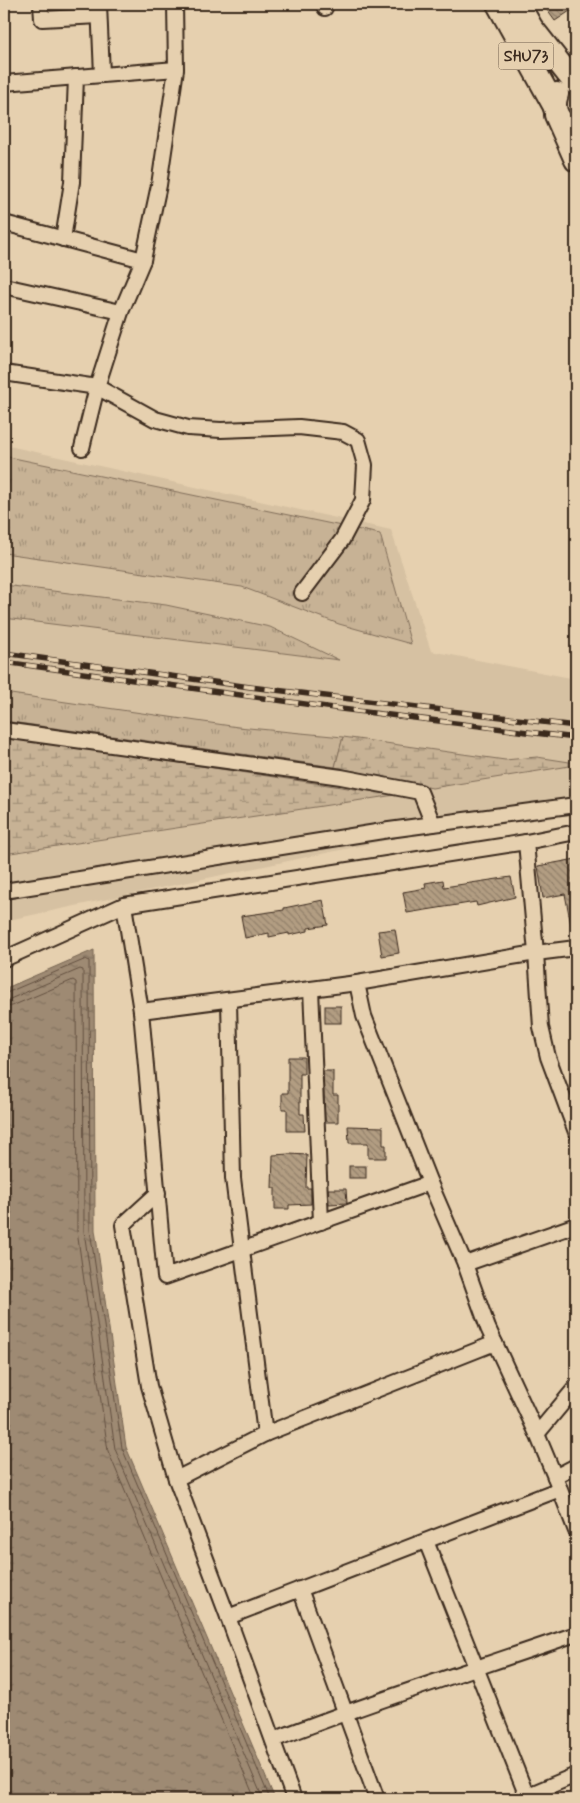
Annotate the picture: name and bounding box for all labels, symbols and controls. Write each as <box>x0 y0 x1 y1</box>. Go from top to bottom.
road number: SHU73 <box>498 42 554 70</box>

